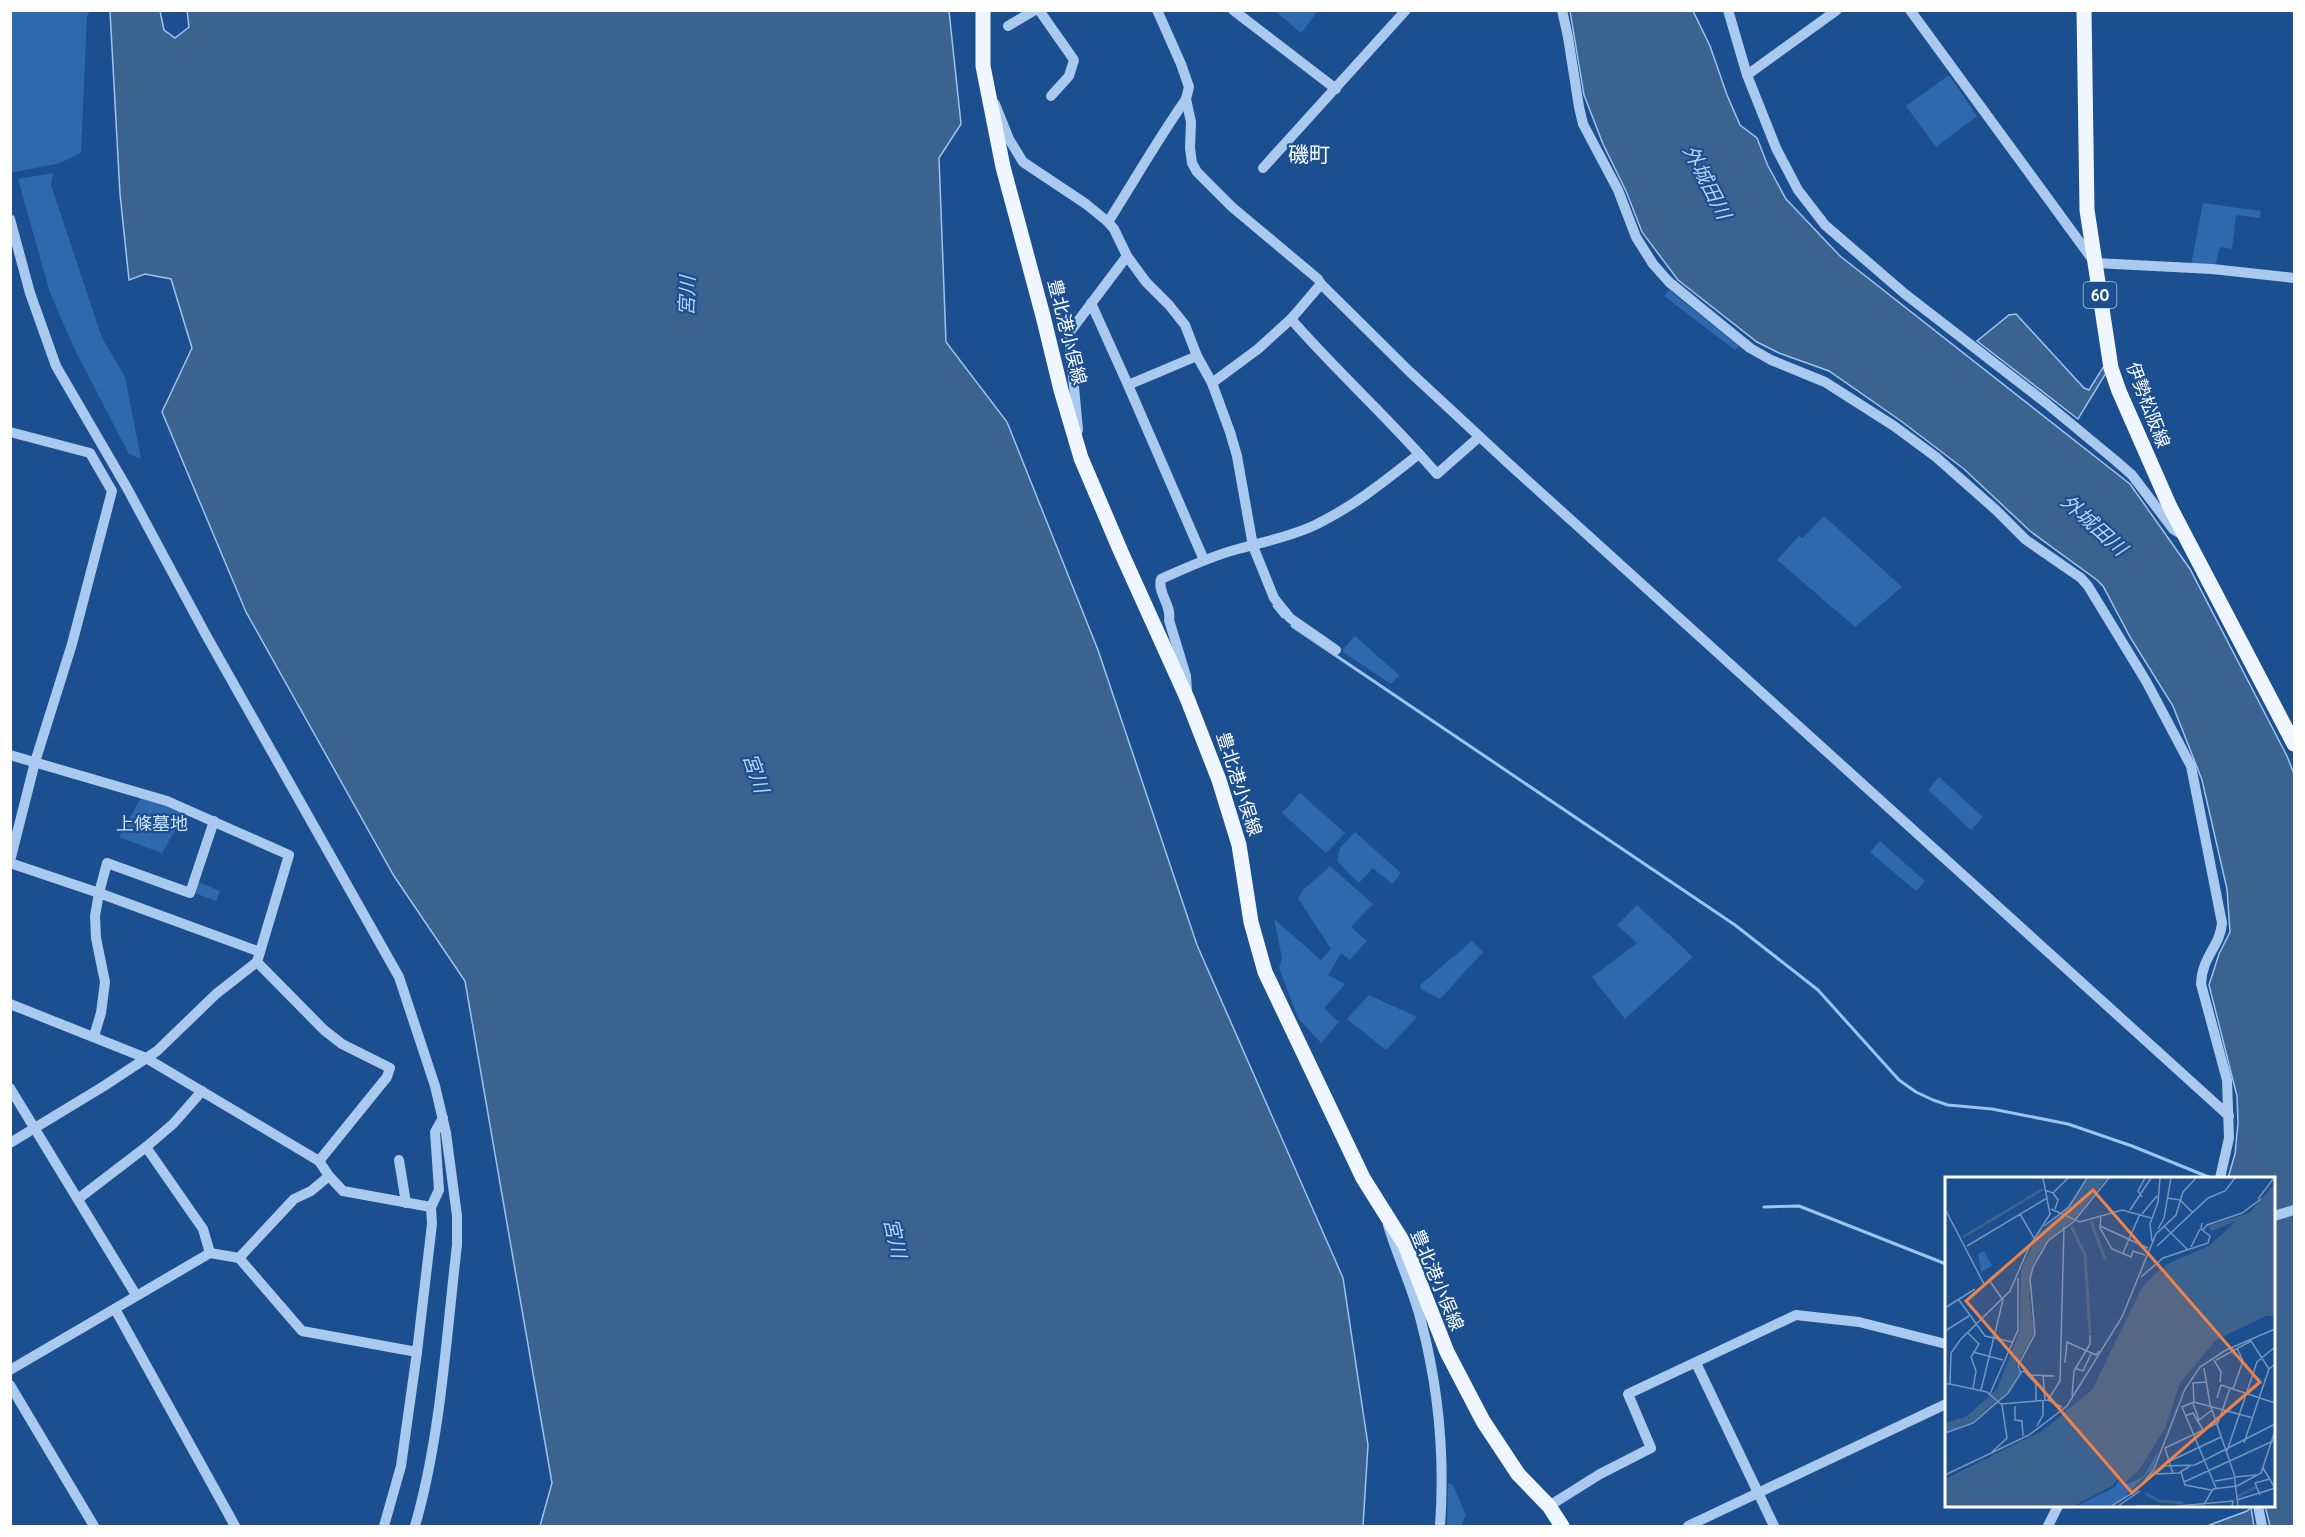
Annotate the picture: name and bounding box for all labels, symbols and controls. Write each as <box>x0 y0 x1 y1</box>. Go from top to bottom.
water label: 外城田川 <box>1678 140 1738 225</box>
district label: 磯町 <box>1288 141 1330 167</box>
water label: 宮川 <box>673 274 700 316</box>
street label: 豊北港小俣線 <box>1043 277 1092 387</box>
road number: 60 <box>2084 282 2116 308</box>
street label: 伊勢松阪線 <box>2122 359 2175 451</box>
water label: 外城田川 <box>2056 489 2134 562</box>
street label: 豊北港小俣線 <box>1212 729 1267 839</box>
water label: 宮川 <box>738 750 775 798</box>
park label: 上條墓地 <box>116 812 188 835</box>
inset map <box>1945 1177 2275 1507</box>
water label: 宮川 <box>879 1216 913 1262</box>
street label: 豊北港小俣線 <box>1406 1226 1469 1334</box>

